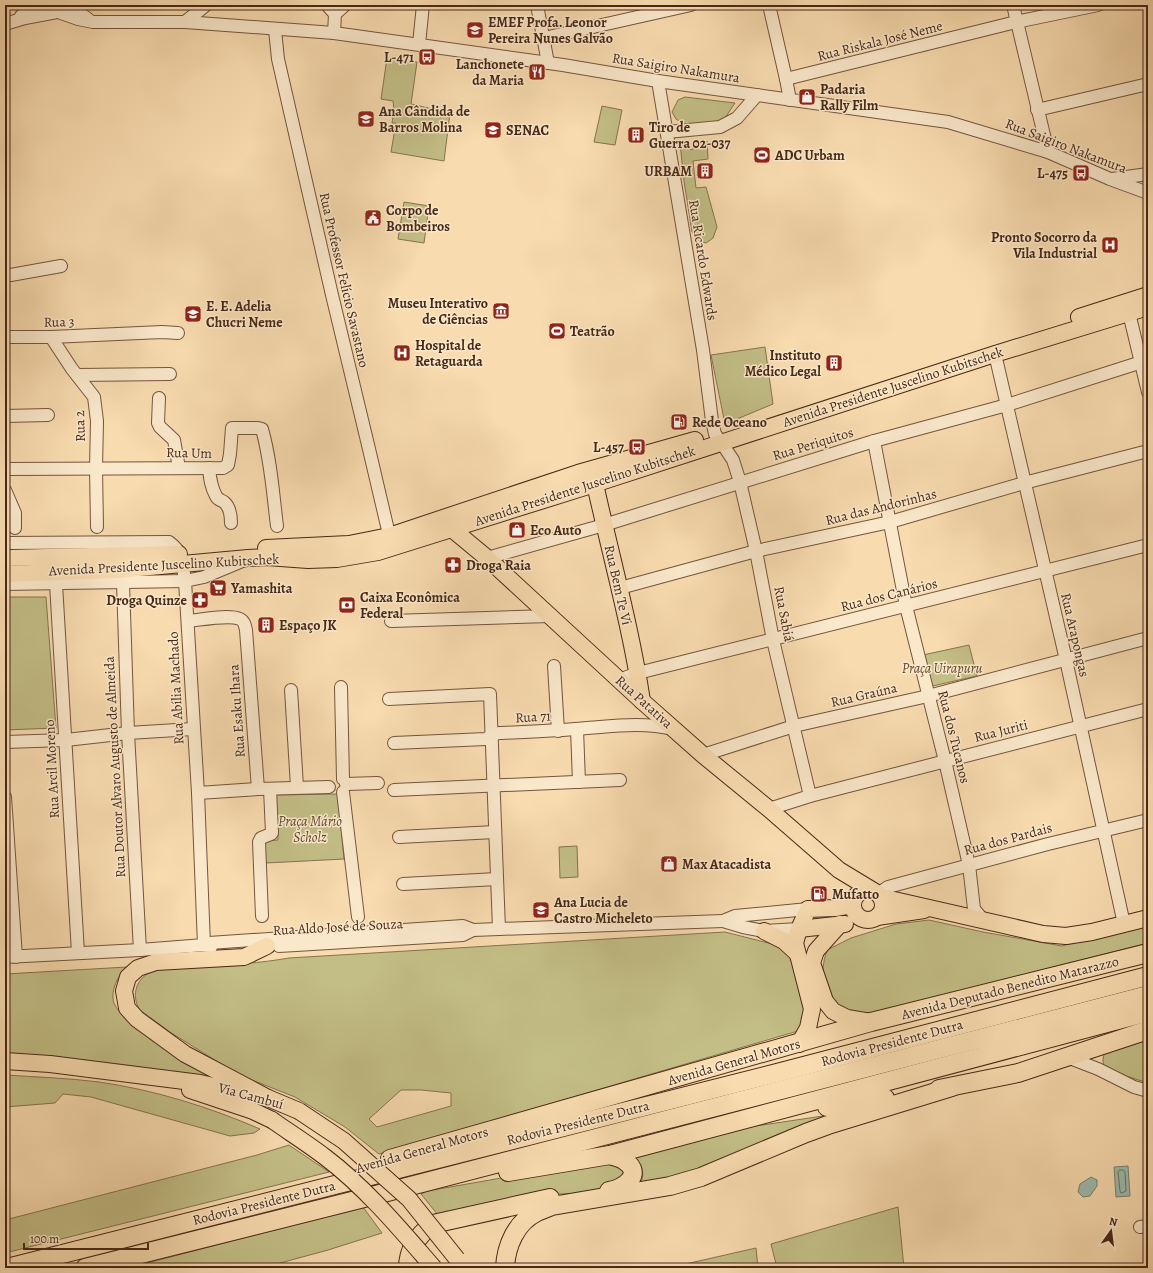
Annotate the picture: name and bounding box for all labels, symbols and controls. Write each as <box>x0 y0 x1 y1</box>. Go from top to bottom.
place label: EMEF Profa. Leonor Pereira Nunes Galvão <box>488 13 613 48</box>
street label: Rua Riskala José Neme <box>815 16 945 66</box>
school or university icon: EMEF Profa. Leonor Pereira Nunes Galvão <box>465 20 485 40</box>
bus stop icon: L-471 <box>417 47 437 67</box>
place label: L-471 <box>384 48 414 67</box>
street label: Rua Saigiro Nakamura <box>611 49 742 88</box>
place label: Lanchonete da Maria <box>456 55 525 90</box>
restaurant icon: Lanchonete da Maria <box>527 62 547 82</box>
place label: Padaria Rally Film <box>820 80 879 115</box>
shop icon: Padaria Rally Film <box>797 87 817 107</box>
place label: Ana Cândida de Barros Molina <box>378 102 471 137</box>
school or university icon: Ana Cândida de Barros Molina <box>356 109 376 129</box>
street label: Rua Saigiro Nakamura <box>1002 114 1130 178</box>
place label: Tiro de Guerra 02-037 <box>649 118 730 153</box>
school or university icon: SENAC <box>483 120 503 140</box>
place label: SENAC <box>506 121 549 140</box>
building icon: Tiro de Guerra 02-037 <box>626 125 646 145</box>
sports icon: ADC Urbam <box>752 145 772 165</box>
place label: ADC Urbam <box>774 146 845 165</box>
building icon: URBAM <box>695 161 715 181</box>
place label: URBAM <box>645 162 692 181</box>
bus stop icon: L-475 <box>1071 163 1091 183</box>
place label: L-475 <box>1037 164 1068 183</box>
street label: Rua Professor Felício Savastano <box>315 191 373 369</box>
street label: Rua Ricardo Edwards <box>684 198 722 322</box>
place label: Corpo de Bombeiros <box>386 201 450 236</box>
public building icon: Corpo de Bombeiros <box>363 208 383 228</box>
place label: Pronto Socorro da Vila Industrial <box>991 228 1097 263</box>
hospital icon: Pronto Socorro da Vila Industrial <box>1100 235 1120 255</box>
place label: Museu Interativo de Ciências <box>388 294 488 329</box>
place label: E. E. Adelia Chucri Neme <box>206 297 283 332</box>
museum icon: Museu Interativo de Ciências <box>491 301 511 321</box>
school or university icon: E. E. Adelia Chucri Neme <box>183 304 203 324</box>
street label: Rua 3 <box>43 312 75 332</box>
sports icon: Teatrão <box>547 321 567 341</box>
place label: Teatrão <box>570 322 615 341</box>
place label: Hospital de Retaguarda <box>415 336 483 371</box>
street label: Avenida Presidente Juscelino Kubitschek <box>779 342 1006 432</box>
hospital icon: Hospital de Retaguarda <box>392 343 412 363</box>
place label: Instituto Médico Legal <box>745 346 821 381</box>
building icon: Instituto Médico Legal <box>824 353 844 373</box>
street label: Rua 2 <box>70 410 90 442</box>
fuel station icon: Rede Oceano <box>669 412 689 432</box>
place label: Rede Oceano <box>692 413 767 432</box>
street label: Rua Periquitos <box>770 423 856 465</box>
bus stop icon: L-457 <box>627 437 647 457</box>
place label: L-457 <box>593 438 624 457</box>
street label: Avenida Presidente Juscelino Kubitschek <box>471 441 698 531</box>
street label: Rua Um <box>166 443 212 463</box>
street label: Rua das Andorinhas <box>823 484 939 530</box>
shop icon: Eco Auto <box>507 520 527 540</box>
place label: Eco Auto <box>530 521 582 540</box>
street label: Rua Bem Te Vi <box>600 543 636 627</box>
street label: Avenida Presidente Juscelino Kubitschek <box>47 549 280 581</box>
pharmacy icon: Droga Raia <box>443 555 463 575</box>
place label: Droga Raia <box>466 556 531 575</box>
street label: Rua dos Canários <box>839 574 939 616</box>
supermarket icon: Yamashita <box>208 578 228 598</box>
place label: Yamashita <box>230 579 293 598</box>
street label: Rua Sabiá <box>769 585 799 644</box>
place label: Caixa Econômica Federal <box>360 588 460 623</box>
pharmacy icon: Droga Quinze <box>190 590 210 610</box>
place label: Droga Quinze <box>106 591 188 610</box>
street label: Rua Arapongas <box>1056 591 1094 679</box>
bank icon: Caixa Econômica Federal <box>337 595 357 615</box>
building icon: Espaço JK <box>256 615 276 635</box>
place label: Espaço JK <box>279 616 337 635</box>
street label: Rua Abília Machado <box>164 631 188 745</box>
street label: Rua Doutor Alvaro Augusto de Almeida <box>100 655 130 878</box>
park label: Praça Uirapuru <box>902 659 982 678</box>
street label: Rua Esaku Ihara <box>224 663 250 758</box>
street label: Rua Patativa <box>611 671 677 733</box>
street label: Rua Graúna <box>829 678 900 712</box>
street label: Rua dos Tucanos <box>933 688 975 786</box>
street label: Rua 71 <box>515 707 552 727</box>
street label: Rua Juriti <box>972 715 1030 747</box>
street label: Rua Arcil Moreno <box>40 719 64 819</box>
park label: Praça Mário Scholz <box>278 812 342 847</box>
street label: Rua dos Pardais <box>962 818 1054 860</box>
shop icon: Max Atacadista <box>659 854 679 874</box>
place label: Max Atacadista <box>682 855 772 874</box>
fuel station icon: Mufatto <box>809 884 829 904</box>
place label: Mufatto <box>832 885 879 904</box>
place label: Ana Lucia de Castro Micheleto <box>553 893 653 928</box>
school or university icon: Ana Lucia de Castro Micheleto <box>531 900 551 920</box>
street label: Rua Aldo José de Souza <box>272 914 404 940</box>
street label: Avenida Deputado Benedito Matarazzo <box>898 952 1121 1024</box>
street label: Rodovia Presidente Dutra <box>819 1015 966 1071</box>
street label: Avenida General Motors <box>665 1034 802 1090</box>
street label: Via Cambuí <box>215 1078 286 1114</box>
street label: Rodovia Presidente Dutra <box>505 1096 652 1150</box>
street label: Avenida General Motors <box>353 1122 490 1178</box>
street label: Rodovia Presidente Dutra <box>191 1176 338 1230</box>
north arrow <box>1091 1211 1131 1251</box>
text: N <box>1108 1214 1119 1230</box>
scale bar <box>24 1225 148 1251</box>
text: 100 m <box>30 1231 59 1247</box>

